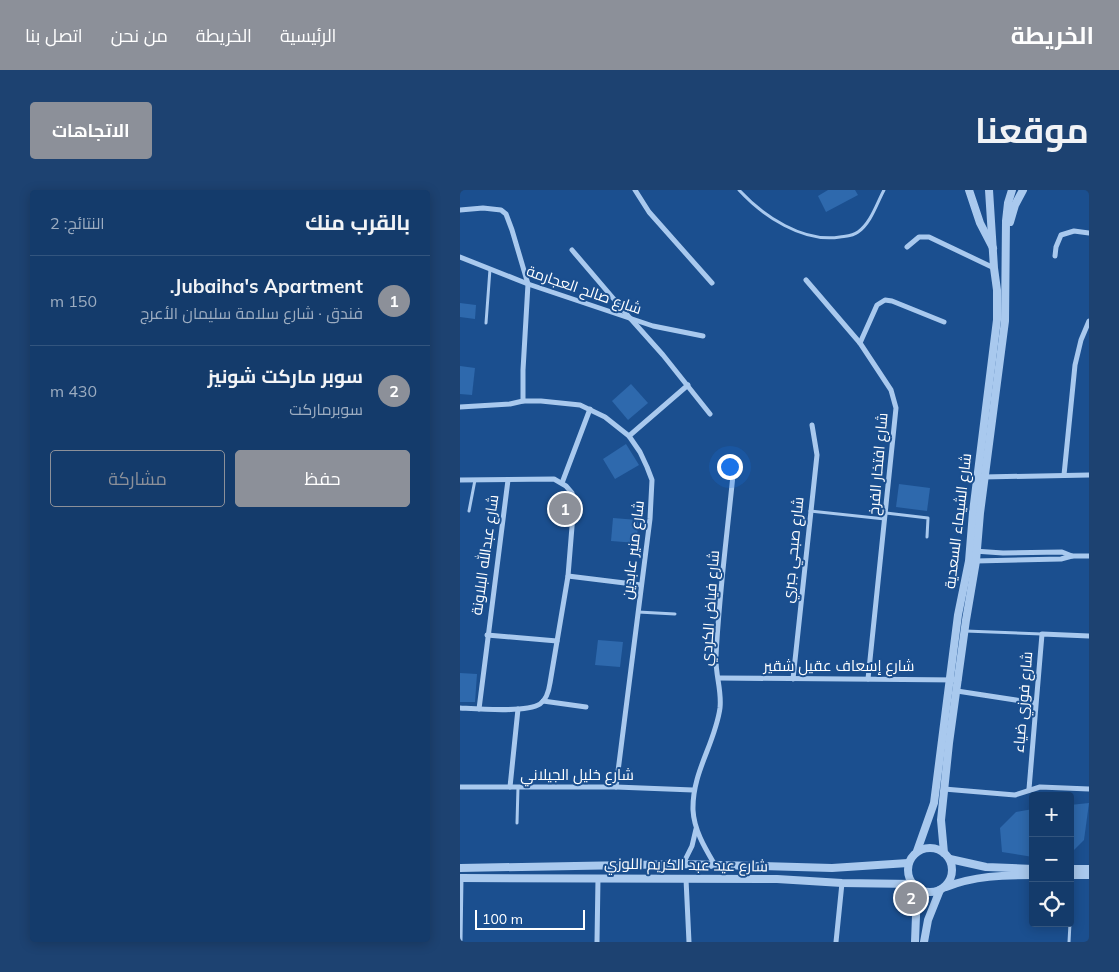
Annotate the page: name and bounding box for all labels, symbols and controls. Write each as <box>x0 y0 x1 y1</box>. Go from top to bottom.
text: الخريطة <box>1011 20 1094 50</box>
text: اتصل بنا <box>25 24 83 47</box>
text: من نحن <box>111 24 168 47</box>
text: الخريطة <box>196 24 252 47</box>
text: الرئيسية <box>280 24 336 47</box>
button: الاتجاهات <box>30 102 152 159</box>
text: موقعنا <box>975 108 1089 152</box>
text: بالقرب منك <box>305 209 410 235</box>
text: النتائج: 2 <box>50 213 105 233</box>
street label: شارع صالح العجارمة <box>523 261 644 320</box>
text: Jubaiha's Apartment. <box>170 274 363 298</box>
text: 150 m <box>50 291 97 311</box>
text: 1 <box>389 291 399 311</box>
text: فندق · شارع سلامة سليمان الأعرج <box>140 303 363 323</box>
text: سوبر ماركت شونيز <box>208 364 363 388</box>
text: 430 m <box>50 381 97 401</box>
text: 2 <box>389 381 399 401</box>
text: سوبرماركت <box>289 399 363 419</box>
street label: شارع افتخار الفرخ <box>864 412 893 516</box>
button: مشاركة <box>50 450 225 507</box>
button: حفظ <box>235 450 410 507</box>
street label: شارع الشيماء السعدية <box>940 452 977 590</box>
your location <box>717 454 743 480</box>
pin: 1 <box>549 490 581 528</box>
street label: شارع عبدالله البلاونة <box>467 493 504 617</box>
street label: شارع صبحي جبري <box>777 496 811 604</box>
street label: شارع منير عابدين <box>617 499 650 601</box>
street label: شارع فياض الكردي <box>696 549 726 667</box>
street label: شارع فوزي ضياء <box>1009 651 1039 754</box>
street label: شارع إسعاف عقيل شقير <box>763 656 914 677</box>
street label: شارع خليل الجيلاني <box>520 765 634 787</box>
map controls <box>1029 792 1074 927</box>
button: + <box>1029 792 1074 837</box>
button: − <box>1029 837 1074 882</box>
street label: شارع عيد عبد الكريم اللوزي <box>604 854 768 878</box>
pin: 2 <box>895 879 927 917</box>
button: locate <box>1029 882 1074 927</box>
scale bar <box>475 907 585 930</box>
text: 100 m <box>482 910 523 928</box>

